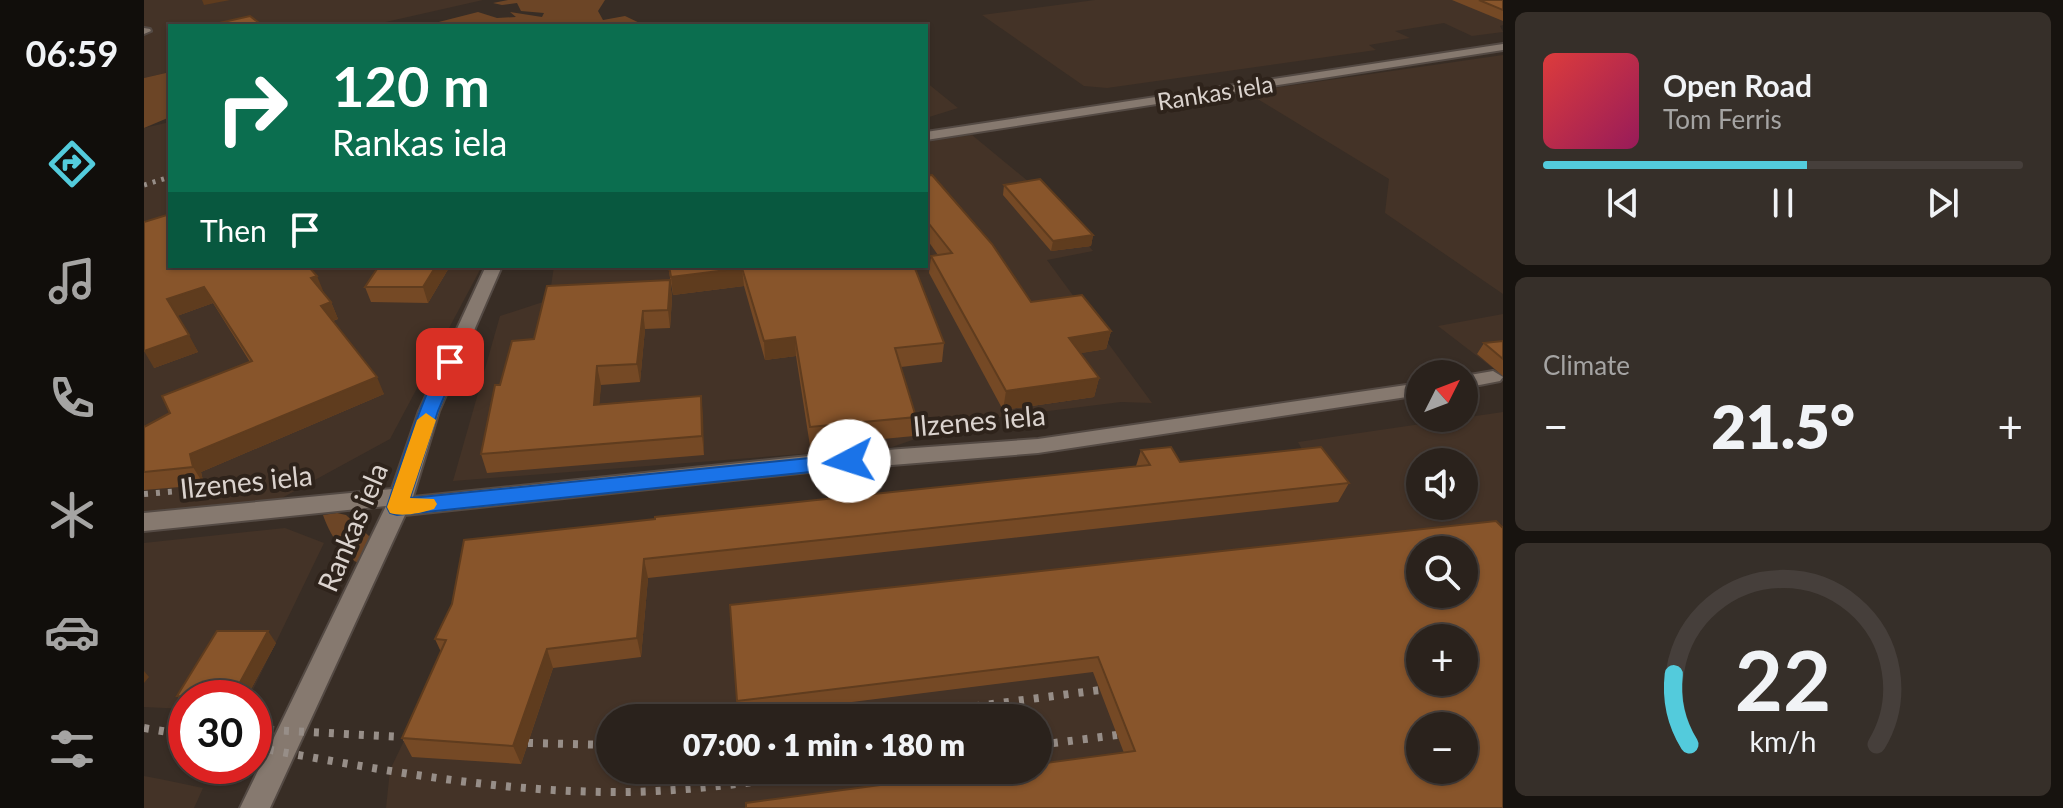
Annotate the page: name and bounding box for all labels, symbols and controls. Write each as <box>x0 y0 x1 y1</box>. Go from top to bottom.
text: 06:59 <box>26 31 118 75</box>
text: 120 m <box>332 52 490 119</box>
icon: right <box>200 56 304 160</box>
text: Open Road <box>1663 67 1812 103</box>
street label: Rankas iela <box>1155 69 1275 115</box>
text: Tom Ferris <box>1663 103 1782 135</box>
text: Rankas iela <box>332 120 507 164</box>
icon: directions <box>44 136 100 192</box>
icon: previous <box>1601 181 1645 225</box>
icon: pause <box>1761 181 1805 225</box>
icon: next <box>1921 181 1965 225</box>
icon: arrive <box>283 208 327 252</box>
text: Then <box>200 212 267 248</box>
icon: music <box>44 253 100 309</box>
pin <box>416 328 484 396</box>
icon: arrive <box>428 340 472 384</box>
text: Climate <box>1543 349 1630 381</box>
north arrow <box>1406 360 1478 432</box>
map controls <box>1406 360 1478 784</box>
icon: phone <box>44 370 100 426</box>
text: 21.5° <box>1711 390 1855 462</box>
street label: Ilzenes iela <box>911 397 1047 443</box>
text: − <box>1543 400 1569 452</box>
text: + <box>1997 400 2023 452</box>
position arrow <box>807 419 891 503</box>
button: sound <box>1406 448 1478 520</box>
street label: Ilzenes iela <box>178 457 314 505</box>
street label: Rankas iela <box>310 458 394 596</box>
icon: climate <box>44 487 100 543</box>
button: search <box>1406 536 1478 608</box>
icon: car <box>44 604 100 660</box>
button: + <box>1406 624 1478 696</box>
text: 22 <box>1735 629 1831 729</box>
speed limit sign: 30 <box>168 680 272 784</box>
button: − <box>1406 712 1478 784</box>
icon: filters <box>44 721 100 777</box>
text: km/h <box>1750 725 1816 759</box>
text: 07:00 · 1 min · 180 m <box>683 726 965 762</box>

